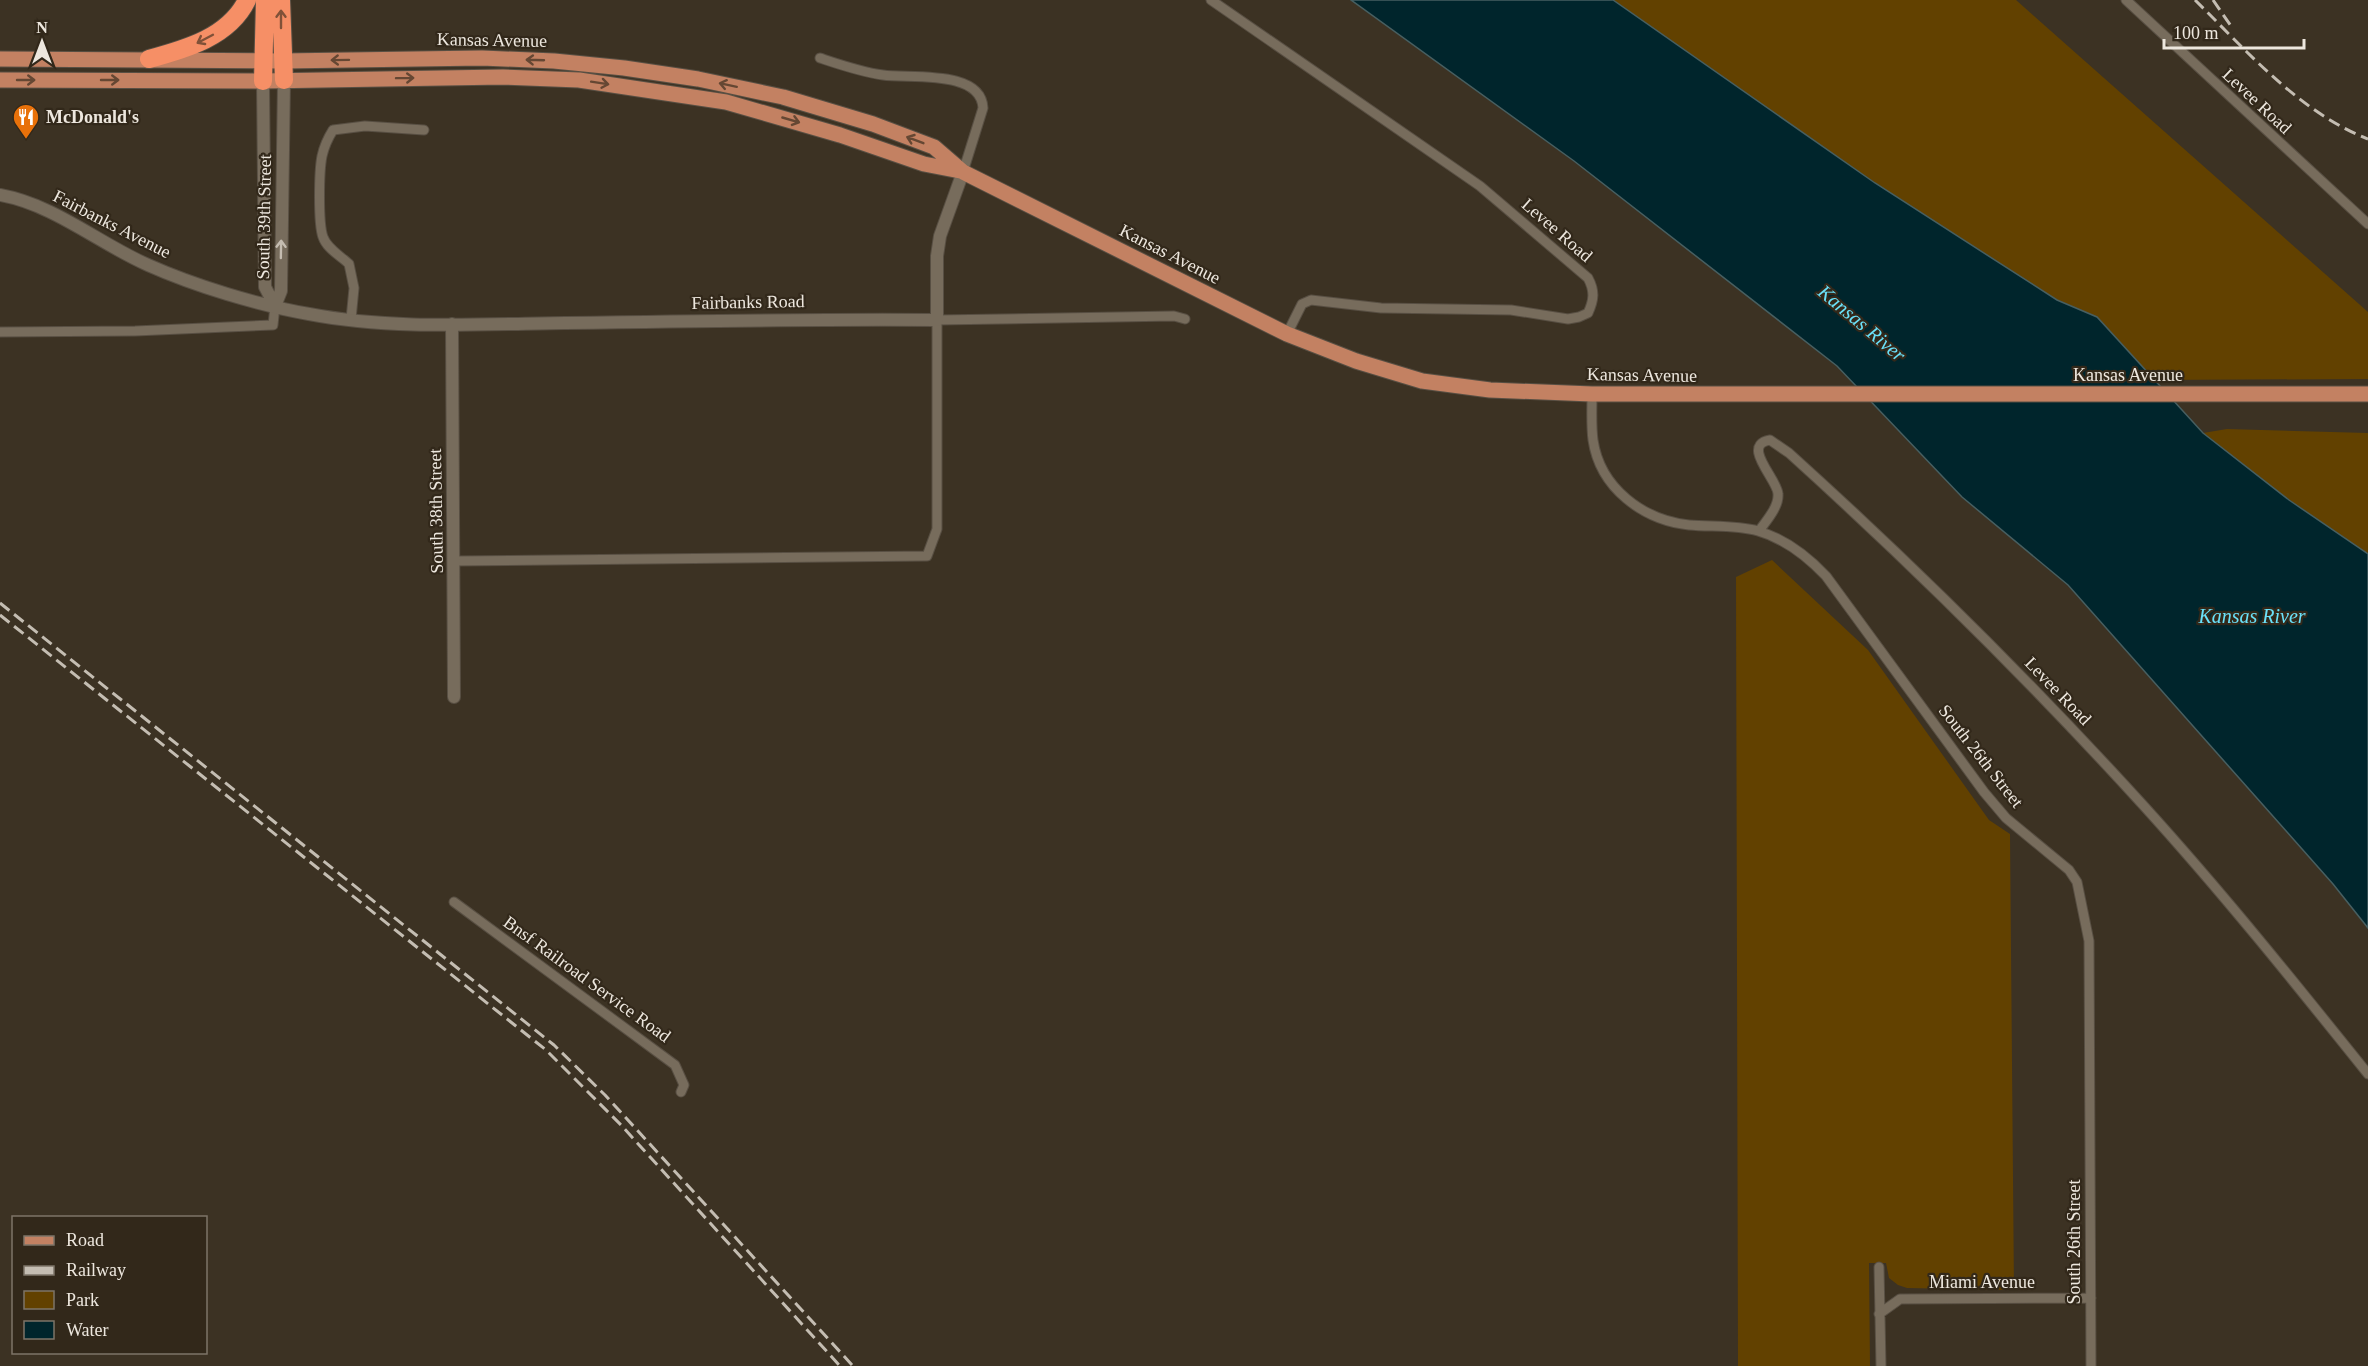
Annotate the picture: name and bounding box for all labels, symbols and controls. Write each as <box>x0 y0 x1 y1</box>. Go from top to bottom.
one-way arrow <box>275 9 287 29</box>
north arrow <box>12 12 72 72</box>
scale bar <box>2164 12 2304 50</box>
text: N <box>36 19 48 36</box>
text: 100 m <box>2173 23 2219 43</box>
street label: Kansas Avenue <box>437 29 547 51</box>
one-way arrow <box>197 33 214 45</box>
one-way arrow <box>331 54 351 66</box>
one-way arrow <box>526 54 546 66</box>
street label: Levee Road <box>2219 64 2295 138</box>
one-way arrow <box>395 72 415 84</box>
one-way arrow <box>15 74 35 86</box>
one-way arrow <box>100 74 120 86</box>
one-way arrow <box>589 78 609 89</box>
one-way arrow <box>719 79 738 91</box>
restaurant icon: McDonald's <box>11 102 41 140</box>
place label: McDonald's <box>46 107 139 127</box>
one-way arrow <box>781 115 800 127</box>
one-way arrow <box>906 133 925 144</box>
street label: South 39th Street <box>253 154 275 280</box>
street label: Fairbanks Avenue <box>50 186 174 262</box>
street label: Levee Road <box>1518 194 1596 266</box>
street label: Kansas Avenue <box>1116 220 1224 288</box>
one-way arrow <box>275 240 287 260</box>
water label: Kansas River <box>1813 279 1910 366</box>
street label: Fairbanks Road <box>691 291 805 313</box>
street label: Kansas Avenue <box>1587 364 1697 386</box>
street label: Kansas Avenue <box>2073 365 2183 385</box>
street label: South 38th Street <box>425 448 447 574</box>
water label: Kansas River <box>2197 605 2306 627</box>
street label: Levee Road <box>2021 653 2095 729</box>
street label: South 26th Street <box>1935 701 2027 811</box>
street label: Bnsf Railroad Service Road <box>500 912 674 1046</box>
street label: South 26th Street <box>2064 1180 2084 1305</box>
legend <box>12 1216 207 1354</box>
text: Road <box>66 1230 104 1250</box>
text: Railway <box>66 1260 126 1280</box>
street label: Miami Avenue <box>1929 1272 2035 1292</box>
text: Park <box>66 1290 99 1310</box>
text: Water <box>66 1320 109 1340</box>

